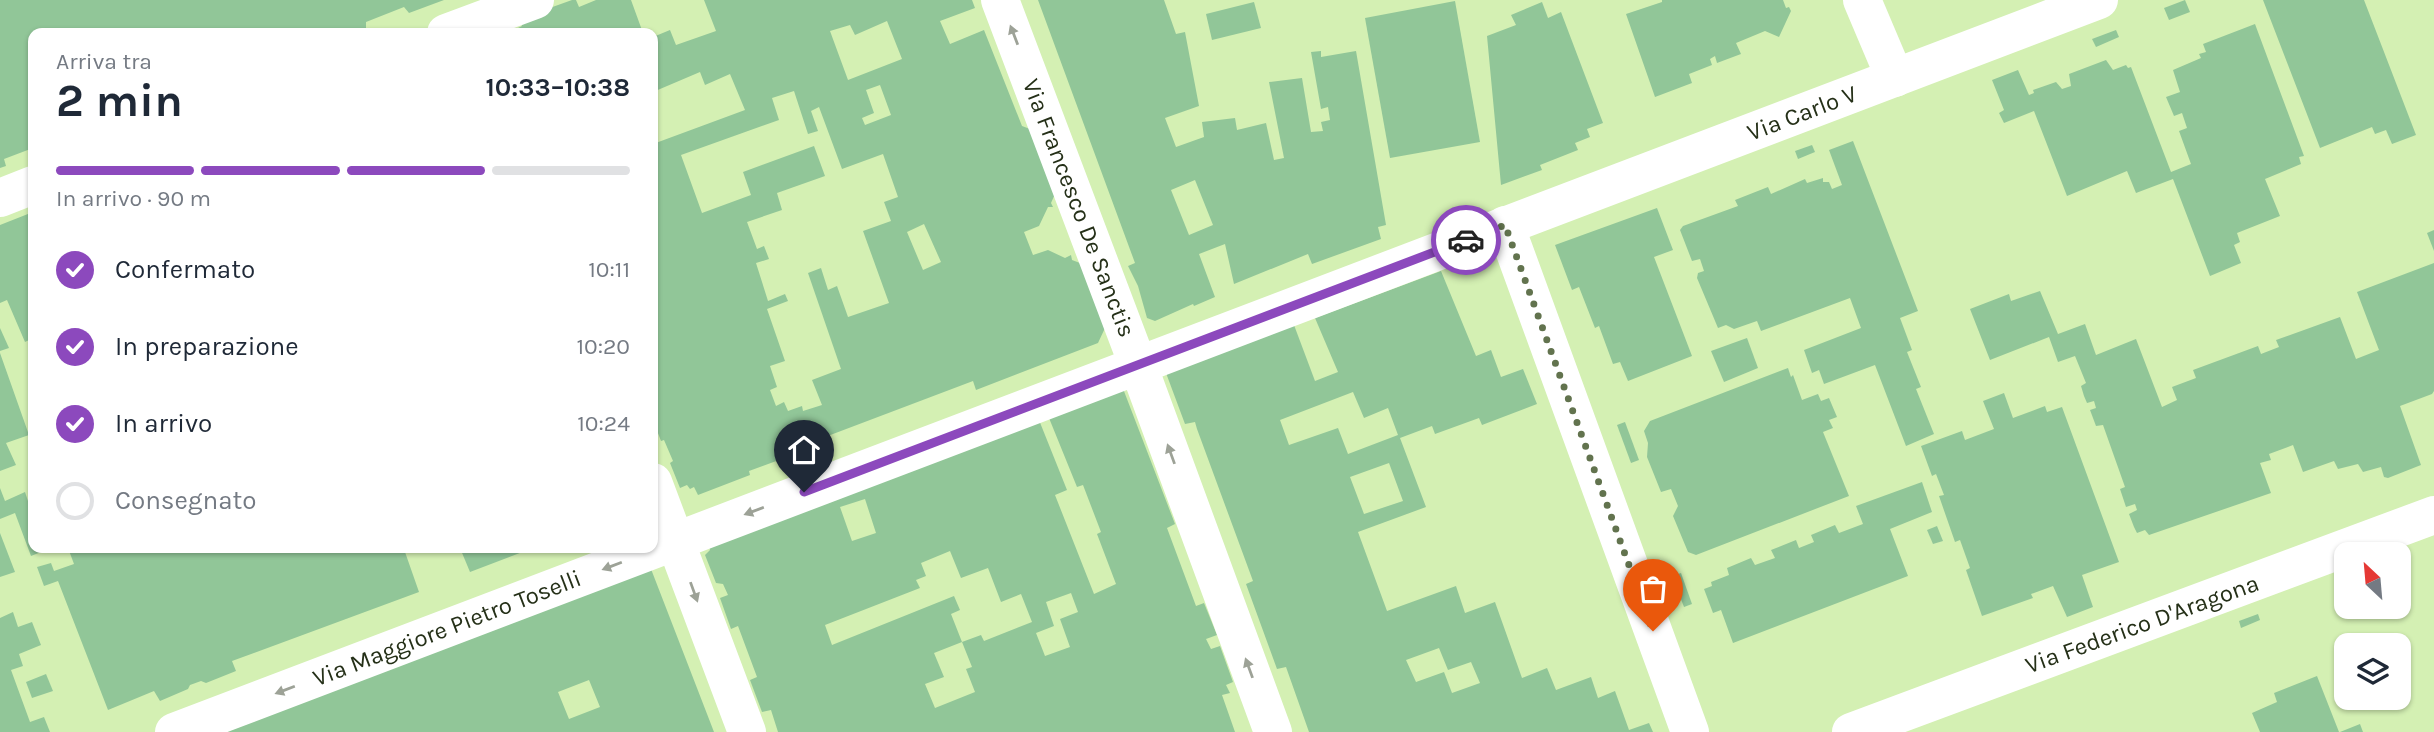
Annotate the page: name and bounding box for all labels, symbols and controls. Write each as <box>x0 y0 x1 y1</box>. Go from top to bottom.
one-way arrow <box>1008 24 1019 45</box>
text: Arriva tra <box>56 48 152 75</box>
text: 10:33–10:38 <box>486 72 630 103</box>
text: 2 min <box>56 74 183 128</box>
street label: Via Francesco De Sanctis <box>1017 75 1141 341</box>
street label: Via Carlo V <box>1743 79 1861 147</box>
text: In arrivo · 90 m <box>56 185 211 212</box>
courier <box>1431 205 1501 275</box>
icon: car <box>1447 221 1485 259</box>
icon: check <box>56 251 94 289</box>
text: Confermato <box>115 254 255 285</box>
text: 10:11 <box>588 256 630 283</box>
icon: check <box>56 328 94 366</box>
text: In preparazione <box>115 331 299 362</box>
text: 10:20 <box>576 333 630 360</box>
icon: check <box>56 405 94 443</box>
text: In arrivo <box>115 408 212 439</box>
text: 10:24 <box>577 410 630 437</box>
pin <box>774 420 834 492</box>
icon: home <box>785 431 823 469</box>
one-way arrow <box>1165 444 1176 465</box>
text: Consegnato <box>115 485 257 516</box>
one-way arrow <box>744 506 765 517</box>
north arrow <box>2334 542 2412 620</box>
map controls <box>2334 542 2411 710</box>
pin <box>1623 559 1683 631</box>
one-way arrow <box>601 560 622 571</box>
street label: Via Maggiore Pietro Toselli <box>309 564 585 692</box>
street label: Via Federico D'Aragona <box>2021 569 2263 679</box>
icon: bag <box>1634 570 1672 608</box>
one-way arrow <box>689 581 700 602</box>
button: layers <box>2334 633 2411 710</box>
one-way arrow <box>1243 657 1254 678</box>
one-way arrow <box>274 685 295 696</box>

